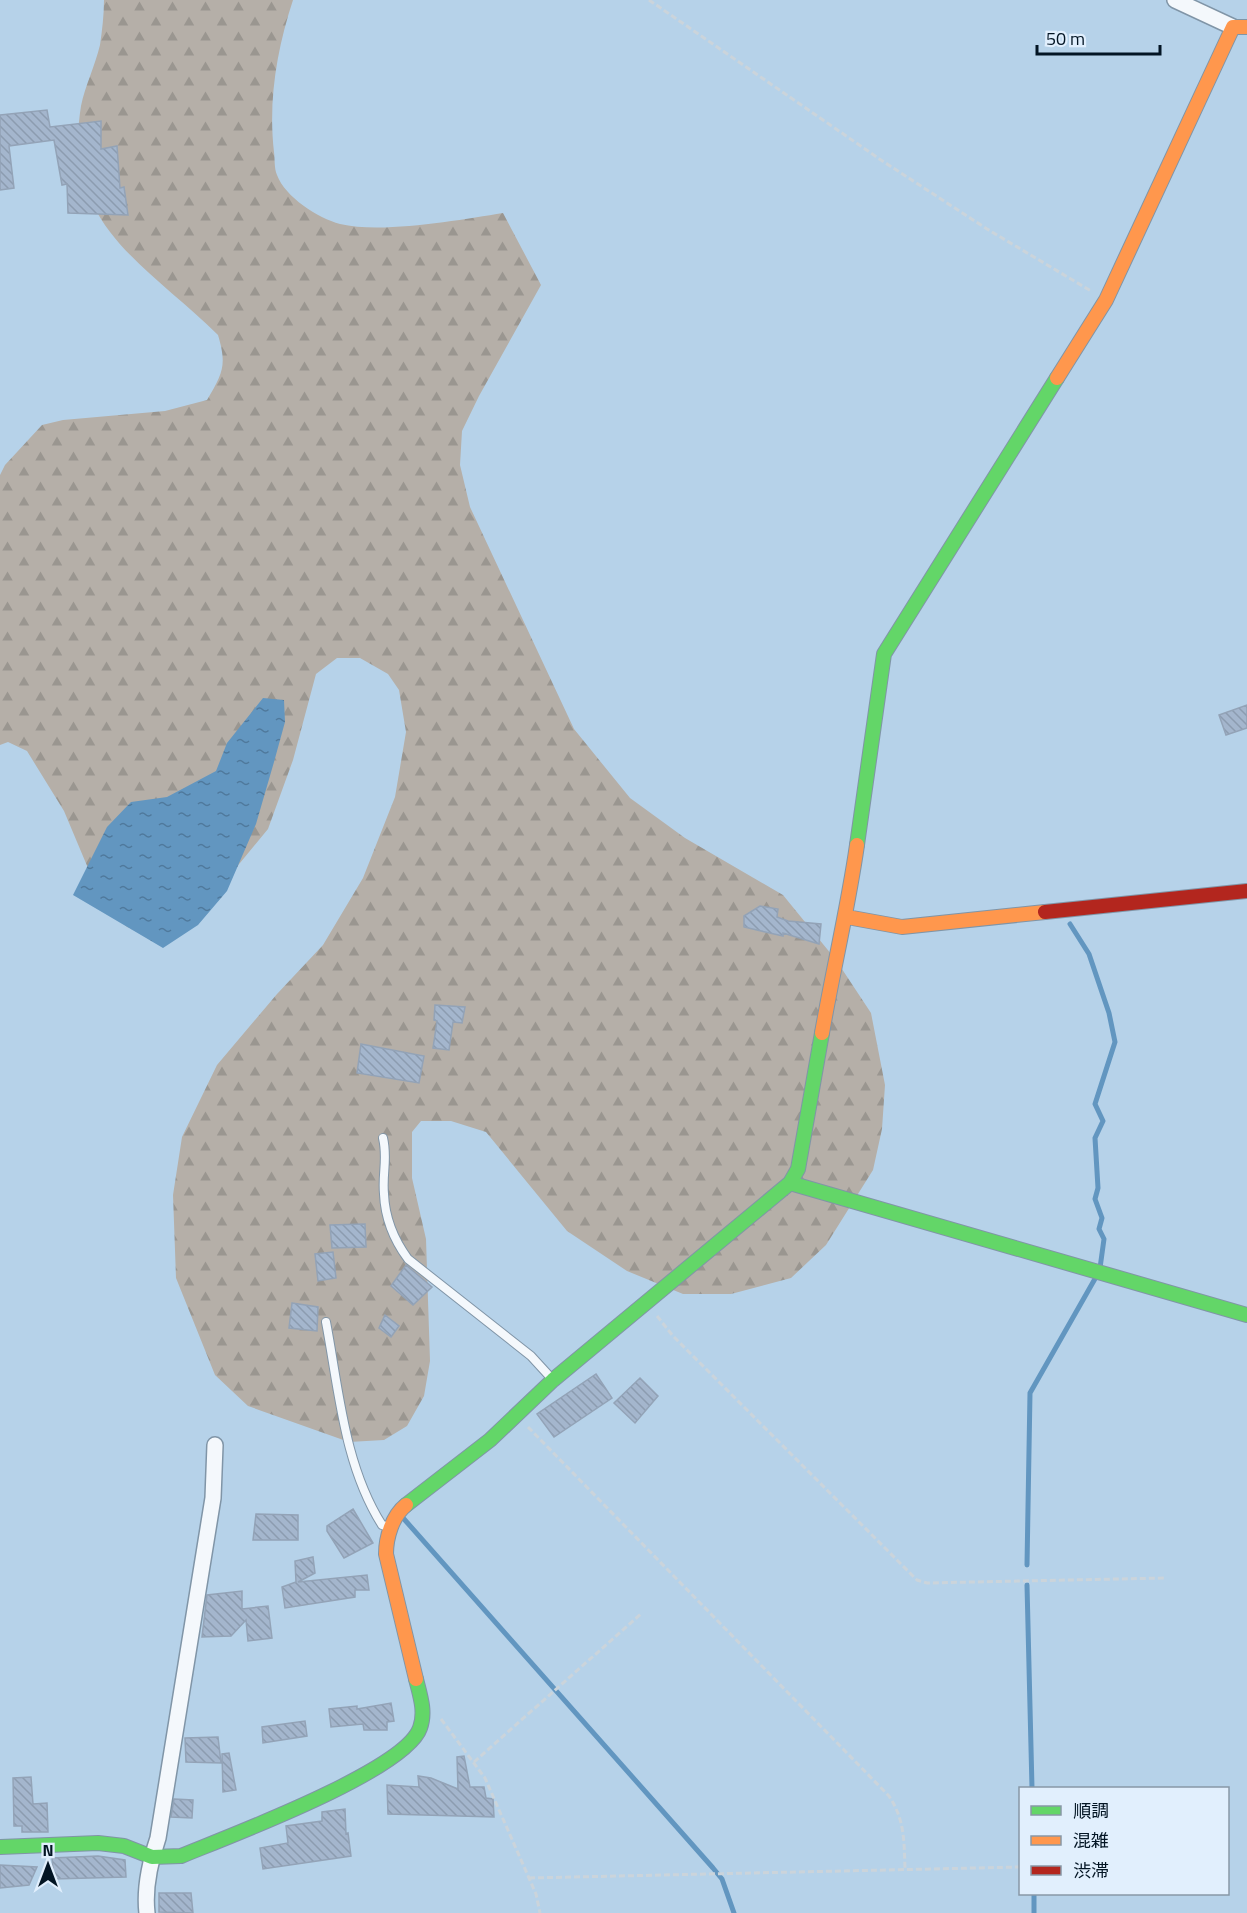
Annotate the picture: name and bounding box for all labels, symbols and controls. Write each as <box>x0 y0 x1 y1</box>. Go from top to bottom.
scale bar <box>1037 18 1160 56</box>
text: 50 m <box>1046 25 1085 52</box>
legend <box>1019 1787 1229 1895</box>
text: 順調 <box>1073 1797 1109 1824</box>
text: 混雑 <box>1073 1827 1109 1854</box>
north arrow <box>18 1835 78 1895</box>
text: N <box>42 1838 54 1862</box>
text: 渋滞 <box>1073 1857 1109 1884</box>

